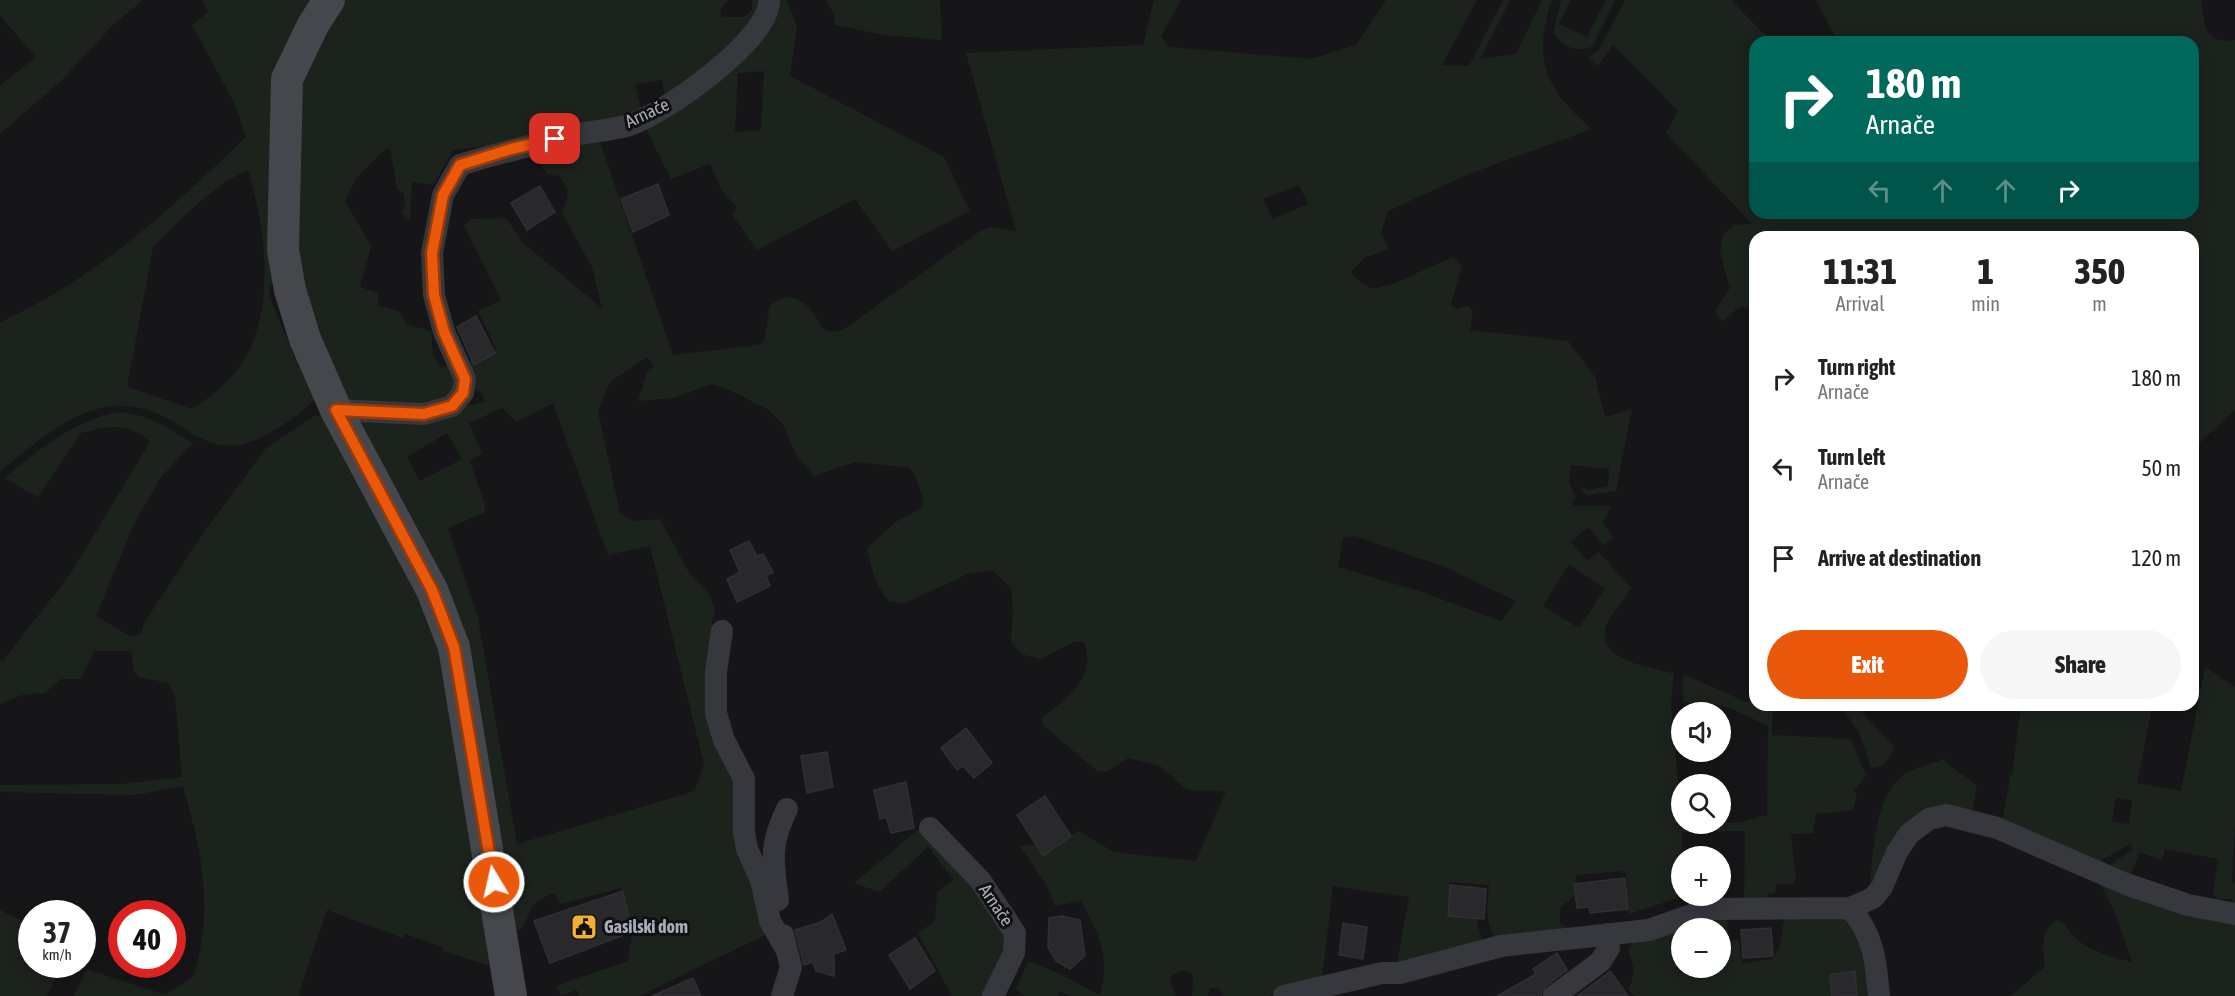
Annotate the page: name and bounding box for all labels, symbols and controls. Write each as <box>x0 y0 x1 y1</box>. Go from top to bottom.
text: 180 m <box>1866 59 1961 107</box>
icon: right <box>1767 60 1845 138</box>
street label: Arnače <box>621 93 672 132</box>
text: Arnače <box>1866 109 1935 140</box>
pin <box>529 113 580 164</box>
icon: arrive <box>538 122 571 155</box>
icon: left <box>1863 174 1896 207</box>
icon: ahead <box>1926 174 1959 207</box>
icon: ahead <box>1989 174 2022 207</box>
icon: right <box>2052 174 2085 207</box>
text: 11:31 <box>1823 250 1897 292</box>
text: 1 <box>1977 250 1994 292</box>
text: 350 <box>2074 250 2125 292</box>
text: Arrival <box>1836 292 1885 315</box>
text: min <box>1971 292 2000 315</box>
text: m <box>2092 292 2107 315</box>
text: Turn right <box>1818 354 1895 380</box>
icon: right <box>1767 362 1800 395</box>
text: 180 m <box>2131 365 2181 391</box>
text: Arnače <box>1818 380 1869 403</box>
text: Turn left <box>1818 444 1885 470</box>
icon: left <box>1767 452 1800 485</box>
text: 50 m <box>2141 455 2181 481</box>
text: Arnače <box>1818 470 1869 493</box>
icon: arrive <box>1767 542 1800 575</box>
text: Arrive at destination <box>1818 545 1981 571</box>
text: 120 m <box>2131 545 2181 571</box>
button: Exit <box>1767 630 1968 699</box>
button: Share <box>1980 630 2181 699</box>
map controls <box>1671 702 1731 978</box>
button: sound <box>1671 702 1731 762</box>
button: search <box>1671 774 1731 834</box>
button: + <box>1671 846 1731 906</box>
position arrow <box>462 850 526 914</box>
street label: Arnače <box>975 880 1018 930</box>
speed limit sign: 40 <box>108 900 186 978</box>
public building icon: Gasilski dom <box>569 912 599 942</box>
text: 37 <box>43 915 71 949</box>
place label: Gasilski dom <box>604 916 688 937</box>
button: − <box>1671 918 1731 978</box>
text: km/h <box>42 946 72 963</box>

